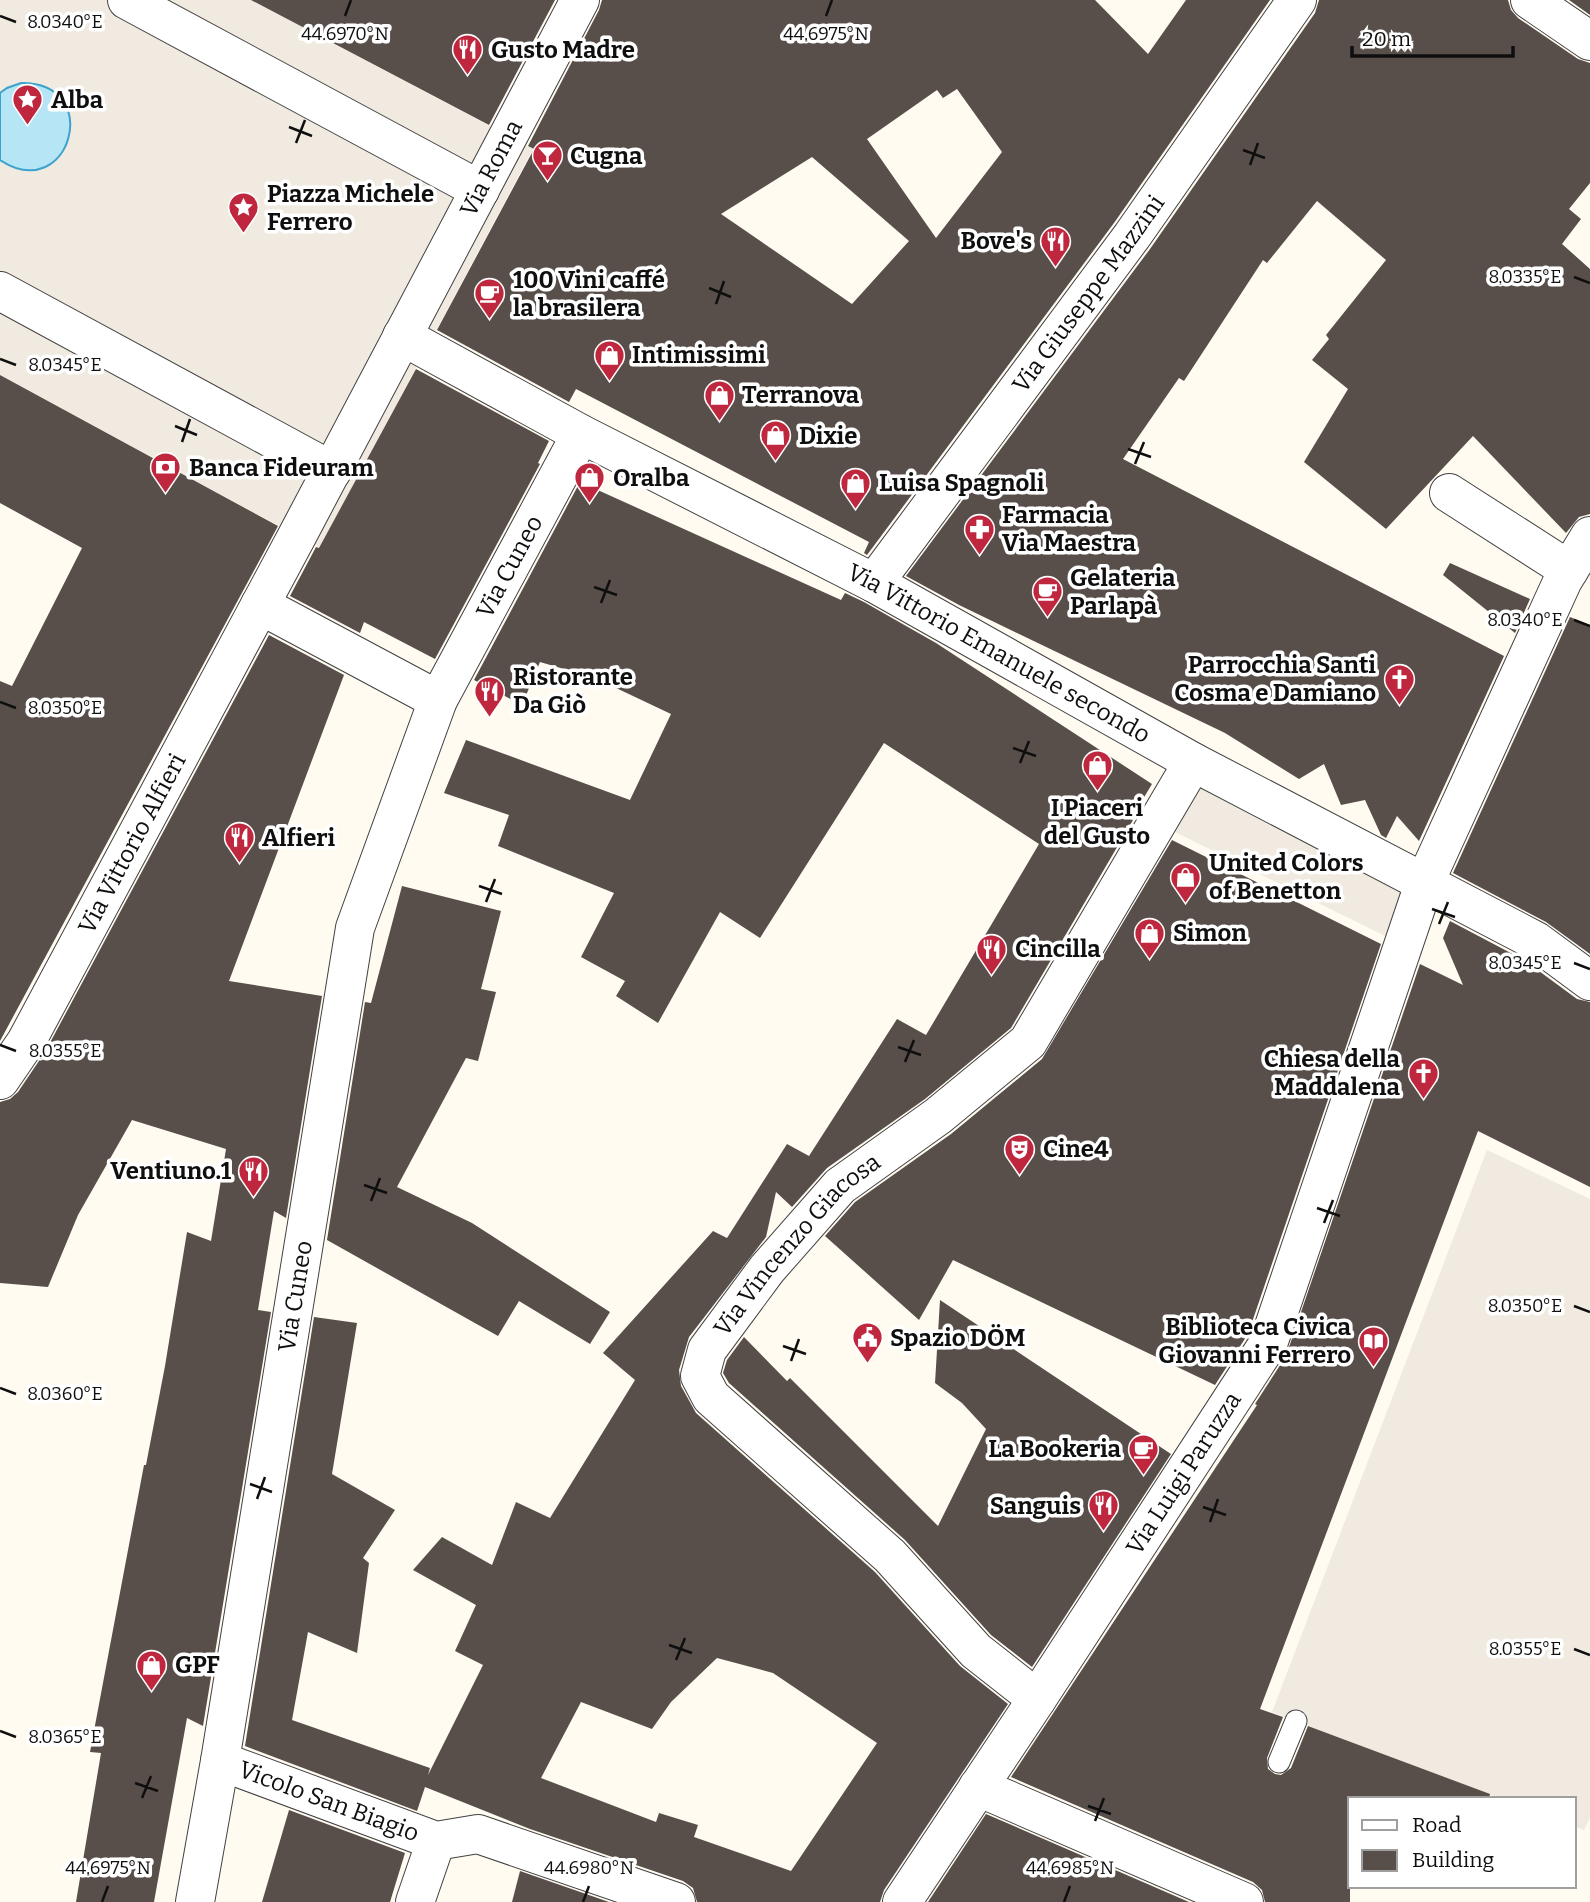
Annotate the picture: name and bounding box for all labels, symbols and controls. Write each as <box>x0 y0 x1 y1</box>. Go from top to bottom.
text: 8.0340°E <box>27 11 103 33</box>
scale bar <box>1352 14 1513 58</box>
text: 44.6970°N <box>301 23 389 45</box>
text: 44.6975°N <box>783 23 869 45</box>
text: 20 m <box>1362 26 1411 52</box>
restaurant icon: Gusto Madre <box>451 33 485 77</box>
place label: Gusto Madre <box>491 36 635 64</box>
place icon: Alba <box>11 83 45 127</box>
place label: Alba <box>51 86 104 114</box>
street label: Via Roma <box>454 115 528 221</box>
bar icon: Cugna <box>530 139 564 183</box>
place label: Cugna <box>570 142 643 170</box>
place label: Piazza Michele Ferrero <box>267 180 434 236</box>
street label: Via Giuseppe Mazzini <box>1007 190 1170 398</box>
place icon: Piazza Michele Ferrero <box>227 191 261 235</box>
restaurant icon: Bove's <box>1038 224 1072 268</box>
place label: Bove's <box>961 227 1032 255</box>
place label: 100 Vini caffé la brasilera <box>513 266 665 322</box>
text: 8.0335°E <box>1489 266 1561 288</box>
cafe icon: 100 Vini caffé la brasilera <box>473 277 507 321</box>
shop icon: Intimissimi <box>592 338 626 382</box>
place label: Intimissimi <box>632 341 766 369</box>
text: 8.0345°E <box>28 354 102 376</box>
shop icon: Terranova <box>702 378 736 422</box>
place label: Terranova <box>742 381 860 409</box>
shop icon: Dixie <box>759 419 793 463</box>
place label: Dixie <box>799 422 857 450</box>
bank icon: Banca Fideuram <box>149 451 183 495</box>
place label: Banca Fideuram <box>189 454 374 482</box>
shop icon: Oralba <box>573 461 607 505</box>
place label: Oralba <box>613 464 690 492</box>
shop icon: Luisa Spagnoli <box>839 466 873 510</box>
place label: Luisa Spagnoli <box>879 469 1045 497</box>
place label: Farmacia Via Maestra <box>1002 501 1137 557</box>
street label: Via Cuneo <box>471 511 549 623</box>
pharmacy icon: Farmacia Via Maestra <box>962 512 996 556</box>
street label: Via Vittorio Emanuele secondo <box>843 558 1155 749</box>
place label: Gelateria Parlapà <box>1070 564 1176 620</box>
cafe icon: Gelateria Parlapà <box>1030 575 1064 619</box>
text: 8.0340°E <box>1487 609 1563 631</box>
place label: Parrocchia Santi Cosma e Damiano <box>1174 651 1376 707</box>
church icon: Parrocchia Santi Cosma e Damiano <box>1382 662 1416 706</box>
place label: Ristorante Da Giò <box>513 663 633 719</box>
restaurant icon: Ristorante Da Giò <box>473 674 507 718</box>
text: 8.0350°E <box>28 697 102 719</box>
street label: Via Vittorio Alfieri <box>73 749 192 938</box>
shop icon: I Piaceri del Gusto <box>1080 749 1114 793</box>
place label: I Piaceri del Gusto <box>1044 794 1150 850</box>
restaurant icon: Alfieri <box>222 821 256 865</box>
place label: Alfieri <box>262 824 335 852</box>
place label: United Colors of Benetton <box>1209 849 1364 905</box>
shop icon: United Colors of Benetton <box>1169 860 1203 904</box>
shop icon: Simon <box>1133 916 1167 960</box>
place label: Simon <box>1173 919 1247 947</box>
restaurant icon: Cincilla <box>975 932 1009 976</box>
place label: Cincilla <box>1015 935 1101 963</box>
text: 8.0345°E <box>1488 952 1562 974</box>
text: 8.0355°E <box>29 1040 101 1062</box>
place label: Chiesa della Maddalena <box>1264 1045 1401 1101</box>
church icon: Chiesa della Maddalena <box>1406 1056 1440 1100</box>
theatre icon: Cine4 <box>1003 1132 1037 1176</box>
place label: Cine4 <box>1043 1135 1109 1163</box>
street label: Via Vincenzo Giacosa <box>708 1148 886 1342</box>
restaurant icon: Ventiuno.1 <box>237 1154 271 1198</box>
place label: Ventiuno.1 <box>110 1157 232 1185</box>
street label: Via Cuneo <box>273 1239 318 1354</box>
text: 8.0350°E <box>1488 1295 1562 1317</box>
place label: Biblioteca Civica Giovanni Ferrero <box>1158 1313 1352 1369</box>
public building icon: Spazio DÖM <box>850 1321 884 1365</box>
place label: Spazio DÖM <box>890 1324 1025 1352</box>
library icon: Biblioteca Civica Giovanni Ferrero <box>1357 1324 1391 1368</box>
text: 8.0360°E <box>27 1383 103 1405</box>
street label: Via Luigi Paruzza <box>1121 1387 1247 1560</box>
cafe icon: La Bookeria <box>1127 1432 1161 1476</box>
place label: La Bookeria <box>988 1435 1122 1463</box>
restaurant icon: Sanguis <box>1087 1489 1121 1533</box>
place label: Sanguis <box>990 1492 1081 1520</box>
text: 8.0355°E <box>1489 1638 1561 1660</box>
shop icon: GPF <box>135 1648 169 1692</box>
place label: GPF <box>175 1651 220 1679</box>
text: 8.0365°E <box>28 1726 102 1748</box>
street label: Vicolo San Biagio <box>235 1755 423 1847</box>
legend <box>1348 1797 1576 1888</box>
text: Road <box>1412 1812 1461 1838</box>
text: Building <box>1412 1847 1495 1873</box>
text: 44.6975°N <box>65 1857 151 1879</box>
text: 44.6980°N <box>544 1857 634 1879</box>
text: 44.6985°N <box>1026 1857 1114 1879</box>

